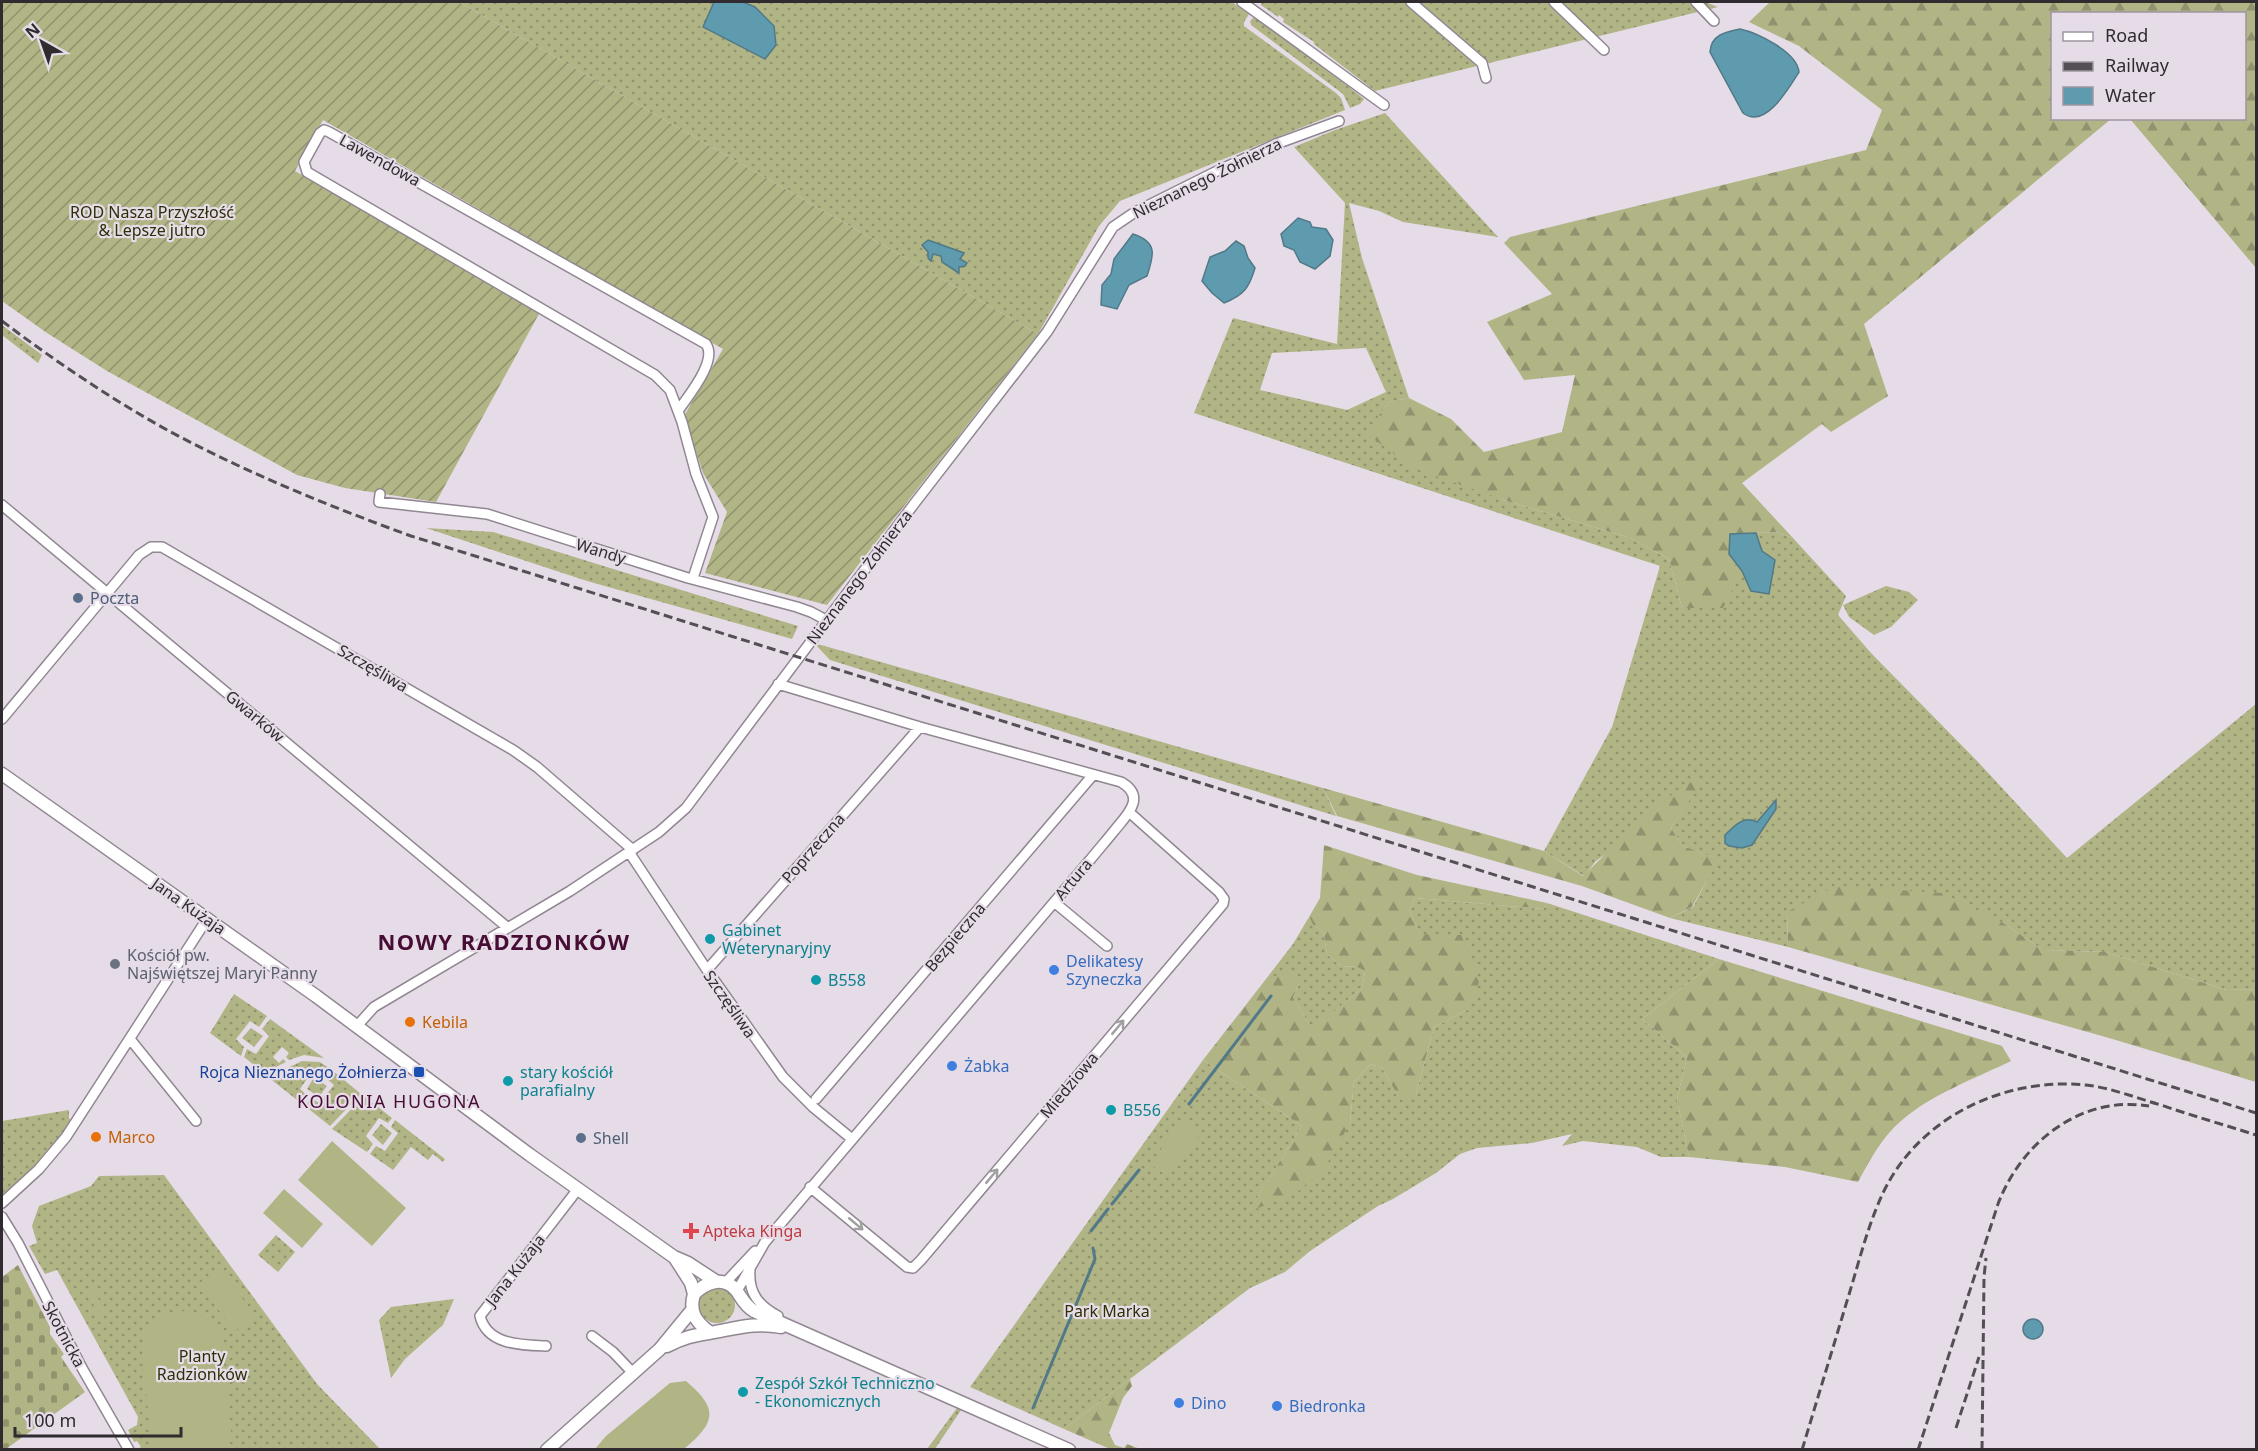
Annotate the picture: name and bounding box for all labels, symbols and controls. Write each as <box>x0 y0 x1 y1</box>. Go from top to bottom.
north arrow <box>12 12 72 72</box>
legend <box>2051 12 2246 120</box>
text: N <box>20 18 44 43</box>
text: Road <box>2105 23 2148 47</box>
text: Railway <box>2105 53 2170 77</box>
text: Water <box>2105 83 2156 107</box>
street label: Lawendowa <box>335 129 425 191</box>
street label: Nieznanego Żołnierza <box>1129 132 1285 224</box>
park label: ROD Nasza Przyszłość & Lepsze jutro <box>70 201 234 241</box>
street label: Nieznanego Żołnierza <box>801 505 917 649</box>
street label: Wandy <box>573 533 630 569</box>
place label: Poczta <box>90 587 139 609</box>
marker: Poczta <box>71 591 85 605</box>
street label: Szczęśliwa <box>334 639 412 697</box>
street label: Gwarków <box>221 685 289 747</box>
street label: Poprzeczna <box>776 808 850 888</box>
street label: Artura <box>1049 854 1097 904</box>
street label: Jana Kużaja <box>146 871 230 940</box>
street label: Bezpieczna <box>920 898 990 976</box>
place label: Gabinet Weterynaryjny <box>722 919 832 959</box>
district label: NOWY RADZIONKÓW <box>377 926 631 956</box>
marker: Gabinet Weterynaryjny <box>703 932 717 946</box>
place label: Kościół pw. Najświętszej Maryi Panny <box>127 944 318 984</box>
place label: Delikatesy Szyneczka <box>1066 950 1144 990</box>
marker: Kościół pw. Najświętszej Maryi Panny <box>108 957 122 971</box>
marker: Delikatesy Szyneczka <box>1047 963 1061 977</box>
street label: Szczęśliwa <box>699 966 761 1042</box>
place label: B558 <box>828 969 866 991</box>
marker: B558 <box>809 973 823 987</box>
place label: Kebila <box>422 1011 468 1033</box>
marker: Kebila <box>403 1015 417 1029</box>
one-way arrow <box>1112 1019 1125 1035</box>
street label: Miedziowa <box>1035 1047 1103 1123</box>
place label: Żabka <box>964 1055 1010 1077</box>
marker: Żabka <box>945 1059 959 1073</box>
place label: Rojca Nieznanego Żołnierza <box>199 1061 407 1083</box>
place label: stary kościół parafialny <box>520 1061 614 1101</box>
marker: Rojca Nieznanego Żołnierza <box>412 1065 426 1079</box>
marker: stary kościół parafialny <box>501 1074 515 1088</box>
district label: KOLONIA HUGONA <box>297 1089 481 1113</box>
place label: B556 <box>1123 1099 1161 1121</box>
marker: B556 <box>1104 1103 1118 1117</box>
place label: Marco <box>108 1126 155 1148</box>
place label: Shell <box>593 1127 629 1149</box>
marker: Marco <box>89 1130 103 1144</box>
marker: Shell <box>574 1131 588 1145</box>
one-way arrow <box>986 1168 999 1184</box>
one-way arrow <box>847 1217 863 1230</box>
place label: Apteka Kinga <box>703 1220 802 1242</box>
marker: Apteka Kinga <box>684 1224 698 1238</box>
street label: Jana Kużaja <box>479 1229 550 1312</box>
street label: Skotnicka <box>37 1297 91 1371</box>
park label: Park Marka <box>1064 1300 1150 1322</box>
park label: Planty Radzionków <box>157 1345 248 1385</box>
place label: Zespół Szkół Techniczno - Ekonomicznych <box>755 1372 935 1412</box>
marker: Zespół Szkół Techniczno - Ekonomicznych <box>736 1385 750 1399</box>
place label: Dino <box>1191 1392 1226 1414</box>
place label: Biedronka <box>1289 1395 1366 1417</box>
marker: Dino <box>1172 1396 1186 1410</box>
marker: Biedronka <box>1270 1399 1284 1413</box>
scale bar <box>15 1400 182 1438</box>
text: 100 m <box>24 1408 76 1432</box>

